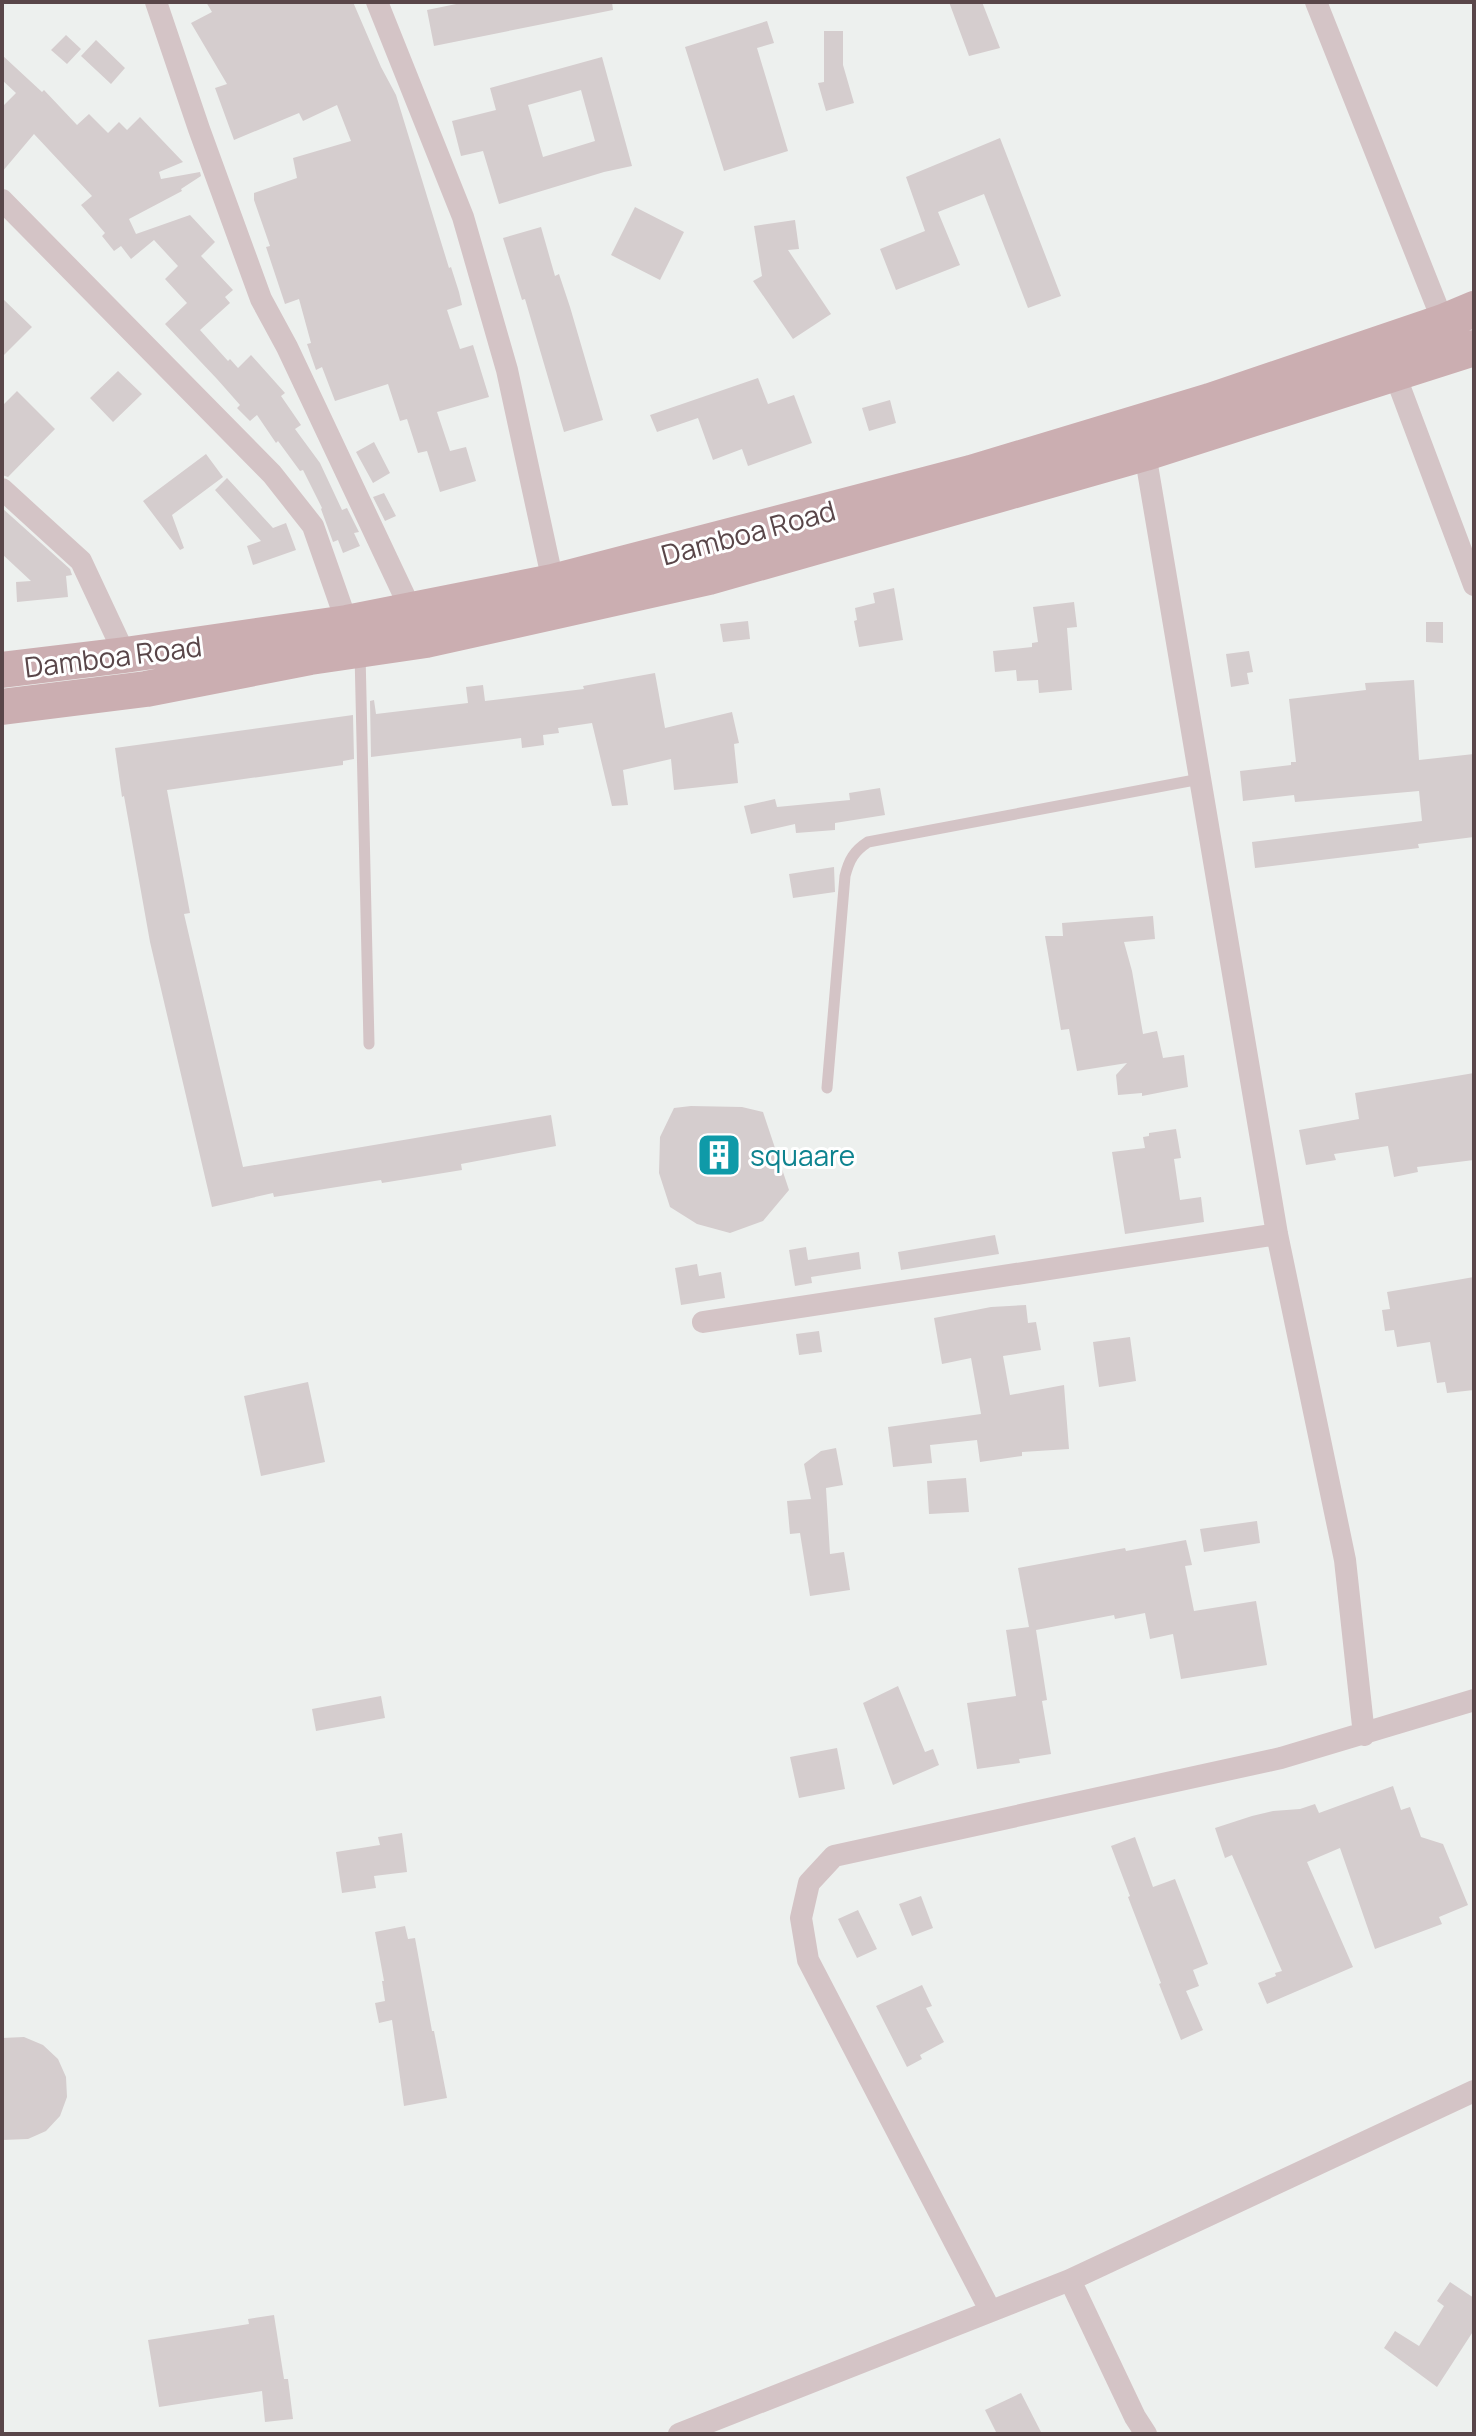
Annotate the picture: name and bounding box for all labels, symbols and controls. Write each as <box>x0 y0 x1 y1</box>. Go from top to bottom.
street label: Damboa Road <box>657 491 839 573</box>
street label: Damboa Road <box>22 626 204 686</box>
building icon: squaare <box>695 1131 743 1179</box>
place label: squaare <box>750 1136 855 1174</box>

